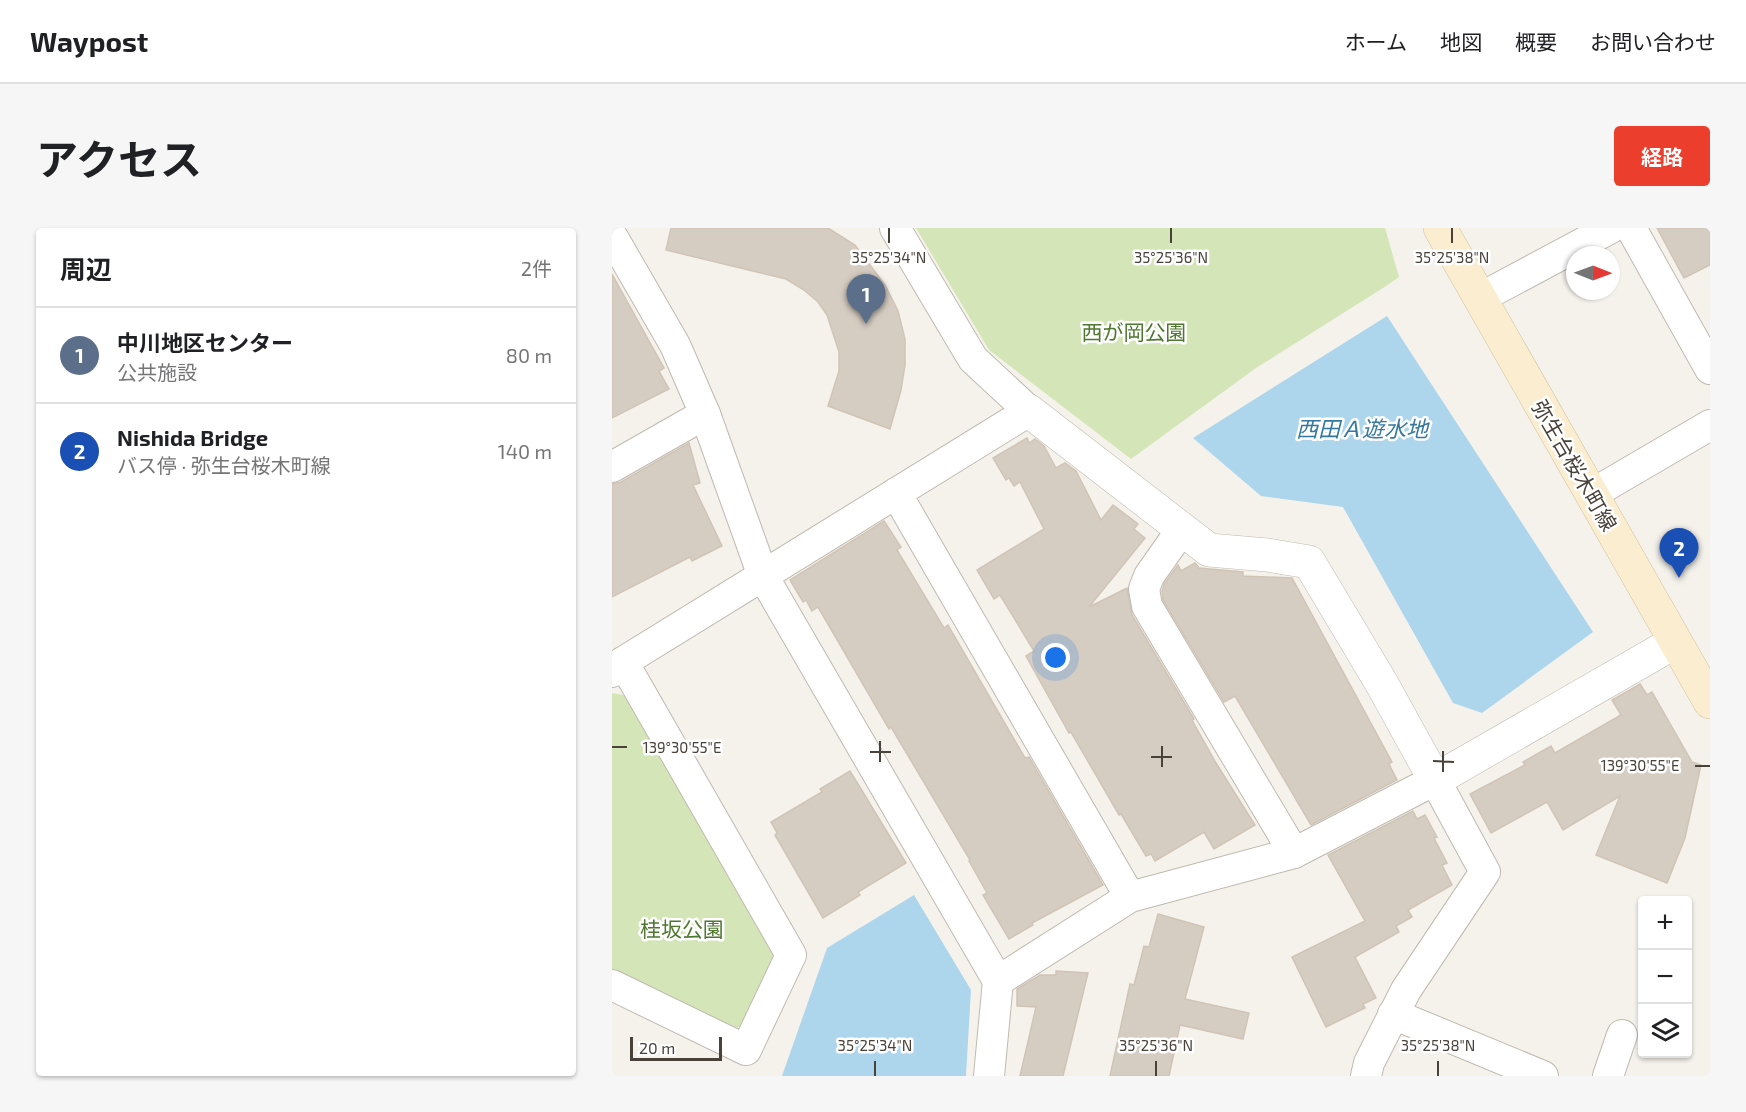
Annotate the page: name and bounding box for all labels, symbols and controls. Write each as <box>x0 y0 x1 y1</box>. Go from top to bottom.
text: Waypost <box>30 24 148 58</box>
text: ホーム <box>1345 29 1407 54</box>
text: 地図 <box>1440 29 1482 54</box>
text: 概要 <box>1515 29 1557 54</box>
text: お問い合わせ <box>1590 29 1716 54</box>
button: 経路 <box>1614 126 1710 186</box>
text: アクセス <box>36 133 202 183</box>
north arrow <box>1566 246 1620 300</box>
text: 35°25'34"N <box>852 248 926 266</box>
text: 35°25'36"N <box>1134 248 1208 266</box>
text: 35°25'38"N <box>1415 248 1489 266</box>
text: 周辺 <box>60 253 112 284</box>
text: 2件 <box>521 256 552 280</box>
pin: 1 <box>846 274 886 324</box>
park label: 西が岡公園 <box>1082 319 1187 344</box>
text: 中川地区センター <box>117 329 293 355</box>
text: 1 <box>75 343 84 367</box>
text: 80 m <box>506 343 552 367</box>
text: 公共施設 <box>117 360 197 384</box>
street label: 弥生台桜木町線 <box>1527 395 1623 535</box>
water label: 西田Ａ遊水地 <box>1296 415 1430 441</box>
text: Nishida Bridge <box>117 424 268 450</box>
text: 2 <box>74 439 85 463</box>
text: 140 m <box>498 439 552 463</box>
text: バス停 · 弥生台桜木町線 <box>117 453 331 477</box>
pin: 2 <box>1660 528 1698 578</box>
your location <box>1041 643 1070 672</box>
text: 139°30'55"E <box>643 738 721 756</box>
text: 139°30'55"E <box>1601 756 1679 774</box>
map controls <box>1638 896 1692 1058</box>
button: + <box>1638 896 1692 950</box>
park label: 桂坂公園 <box>640 916 724 941</box>
button: − <box>1638 950 1692 1004</box>
button: layers <box>1638 1004 1692 1058</box>
scale bar <box>630 1034 722 1062</box>
text: 35°25'34"N <box>838 1036 912 1054</box>
text: 35°25'36"N <box>1119 1036 1193 1054</box>
text: 35°25'38"N <box>1401 1036 1475 1054</box>
text: 20 m <box>639 1038 675 1057</box>

